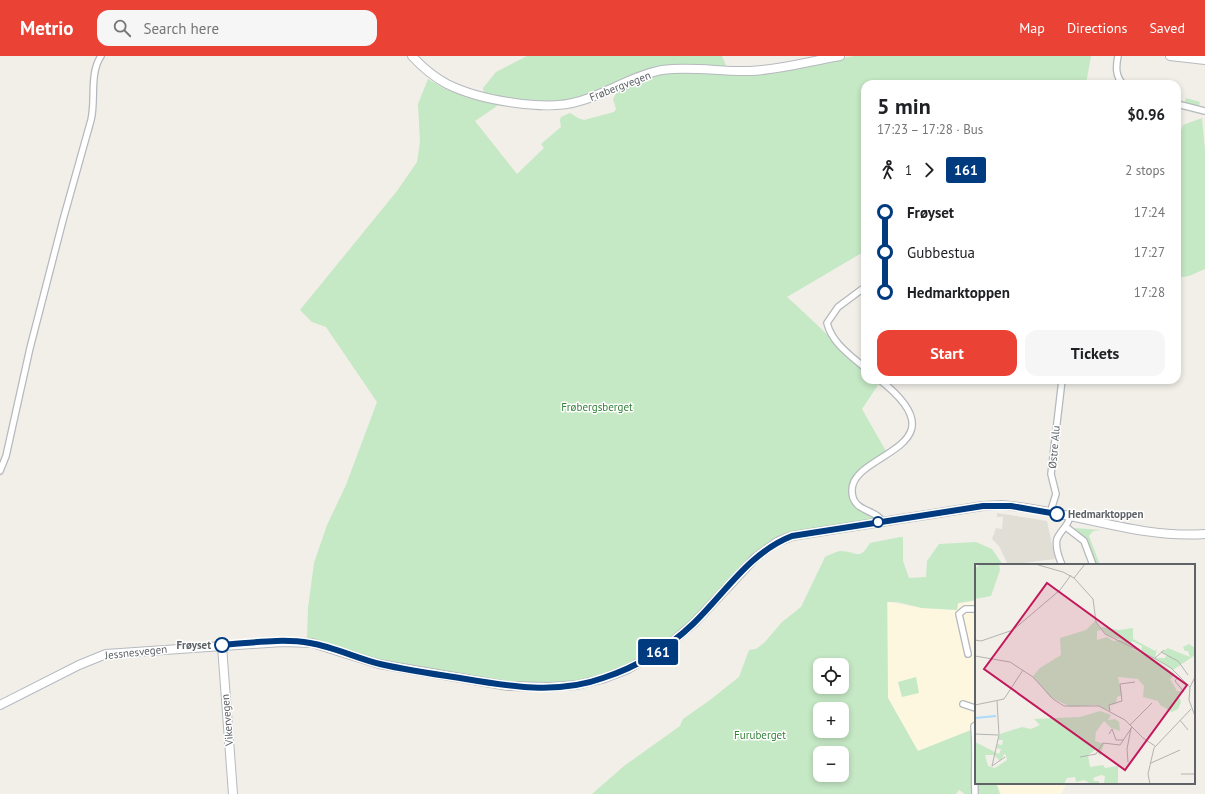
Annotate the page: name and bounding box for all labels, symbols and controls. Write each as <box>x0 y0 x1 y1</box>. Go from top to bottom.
search box <box>97 10 377 46</box>
text: Metrio <box>20 16 73 40</box>
icon: search <box>111 17 133 39</box>
text: Search here <box>143 19 219 38</box>
text: Map <box>1019 19 1045 37</box>
text: Directions <box>1067 19 1127 37</box>
text: Saved <box>1149 19 1185 37</box>
street label: Frøbergvegen <box>587 68 653 104</box>
text: 5 min <box>877 92 931 120</box>
text: $0.96 <box>1127 105 1165 124</box>
text: 17:23 – 17:28 · Bus <box>877 121 983 138</box>
icon: walk <box>877 159 899 181</box>
icon: forward <box>918 159 940 181</box>
text: 161 <box>954 161 978 179</box>
text: 1 <box>905 162 912 179</box>
text: 2 stops <box>1125 162 1165 179</box>
text: Frøyset <box>907 203 954 222</box>
text: 17:24 <box>1134 204 1165 221</box>
text: Gubbestua <box>907 243 975 262</box>
text: 17:27 <box>1134 244 1165 261</box>
text: Hedmarktoppen <box>907 283 1010 302</box>
text: 17:28 <box>1134 284 1165 301</box>
button: Start <box>877 330 1017 376</box>
button: Tickets <box>1025 330 1165 376</box>
park label: Frøbergsberget <box>561 400 633 414</box>
street label: Østre Alu <box>1045 425 1063 469</box>
marker: Hedmarktoppen <box>1049 506 1065 522</box>
place label: Hedmarktoppen <box>1068 507 1143 521</box>
unlabelled marker <box>872 516 884 528</box>
inset map <box>975 564 1195 784</box>
marker: Frøyset <box>214 637 230 653</box>
place label: Frøyset <box>176 638 211 652</box>
line badge: 161 <box>635 639 681 665</box>
street label: Jessnesvegen <box>103 642 168 662</box>
text: 161 <box>646 643 670 661</box>
map controls <box>813 658 849 782</box>
button: locate <box>813 658 849 694</box>
street label: Vikervegen <box>218 694 236 747</box>
button: + <box>813 702 849 738</box>
park label: Furuberget <box>734 728 786 742</box>
button: − <box>813 746 849 782</box>

